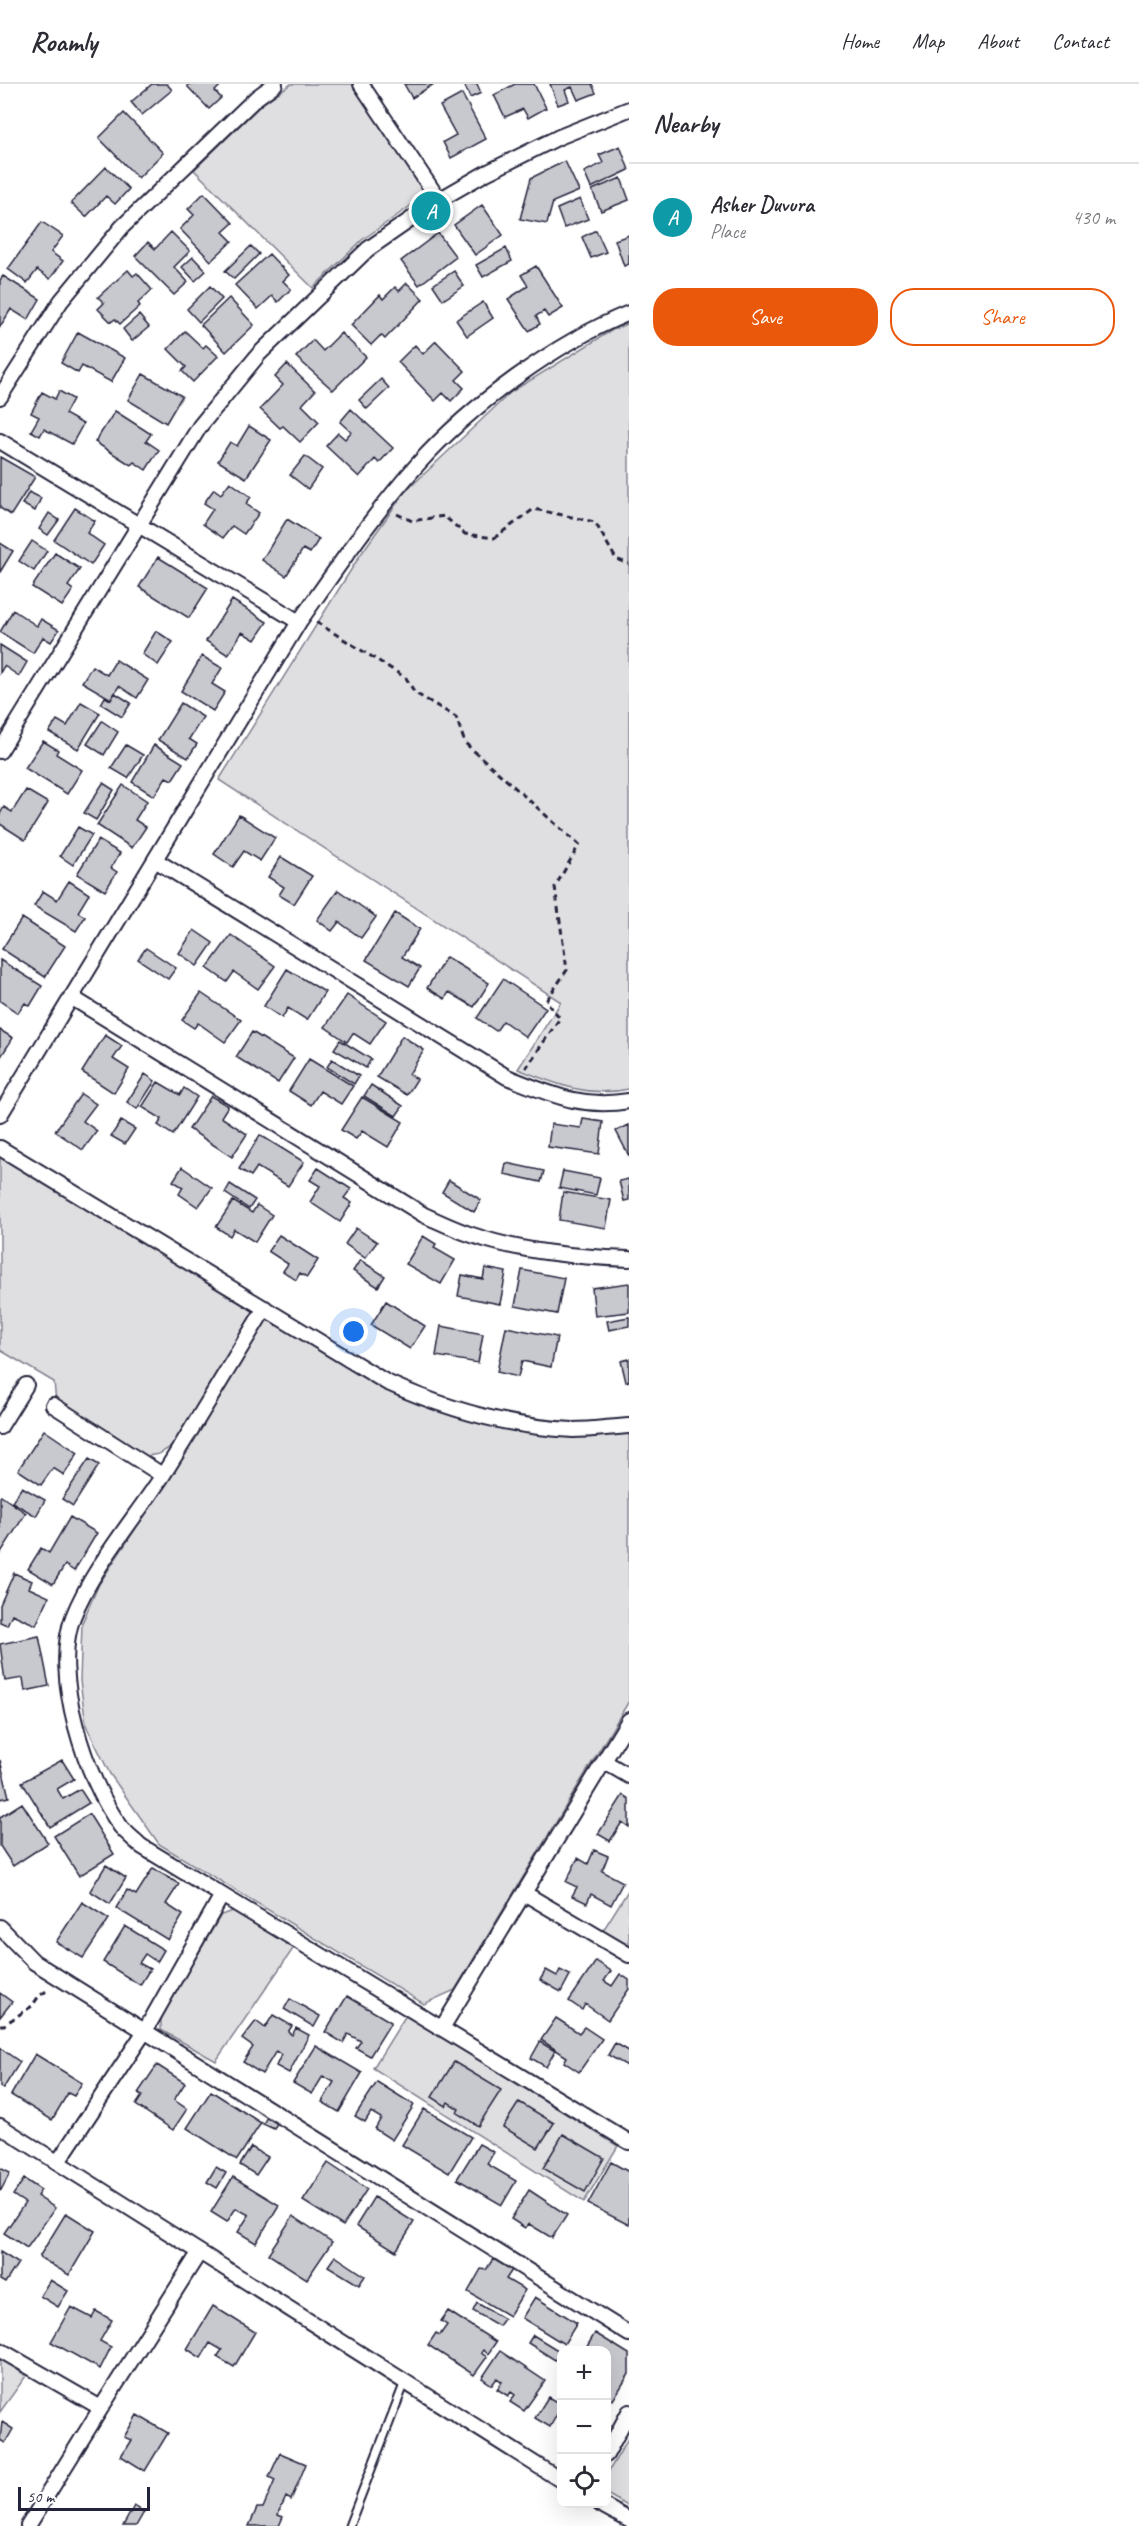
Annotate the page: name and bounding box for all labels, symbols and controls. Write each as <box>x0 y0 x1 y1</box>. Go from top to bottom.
text: Roamly <box>30 24 97 59</box>
text: Home <box>841 28 879 54</box>
text: Map <box>912 28 944 54</box>
text: About <box>977 28 1019 54</box>
text: Contact <box>1052 28 1109 54</box>
text: Nearby <box>653 107 718 140</box>
pin: A <box>412 188 450 234</box>
text: Asher Duvura <box>710 191 814 219</box>
text: A <box>667 205 678 230</box>
text: 430 m <box>1072 205 1115 230</box>
text: Place <box>710 219 745 244</box>
button: Save <box>653 288 878 346</box>
button: Share <box>890 288 1115 346</box>
your location <box>339 1317 368 1346</box>
map controls <box>557 2346 611 2508</box>
button: + <box>557 2346 611 2400</box>
button: − <box>557 2400 611 2454</box>
button: locate <box>557 2454 611 2508</box>
scale bar <box>18 2484 150 2512</box>
text: 50 m <box>27 2487 54 2507</box>

